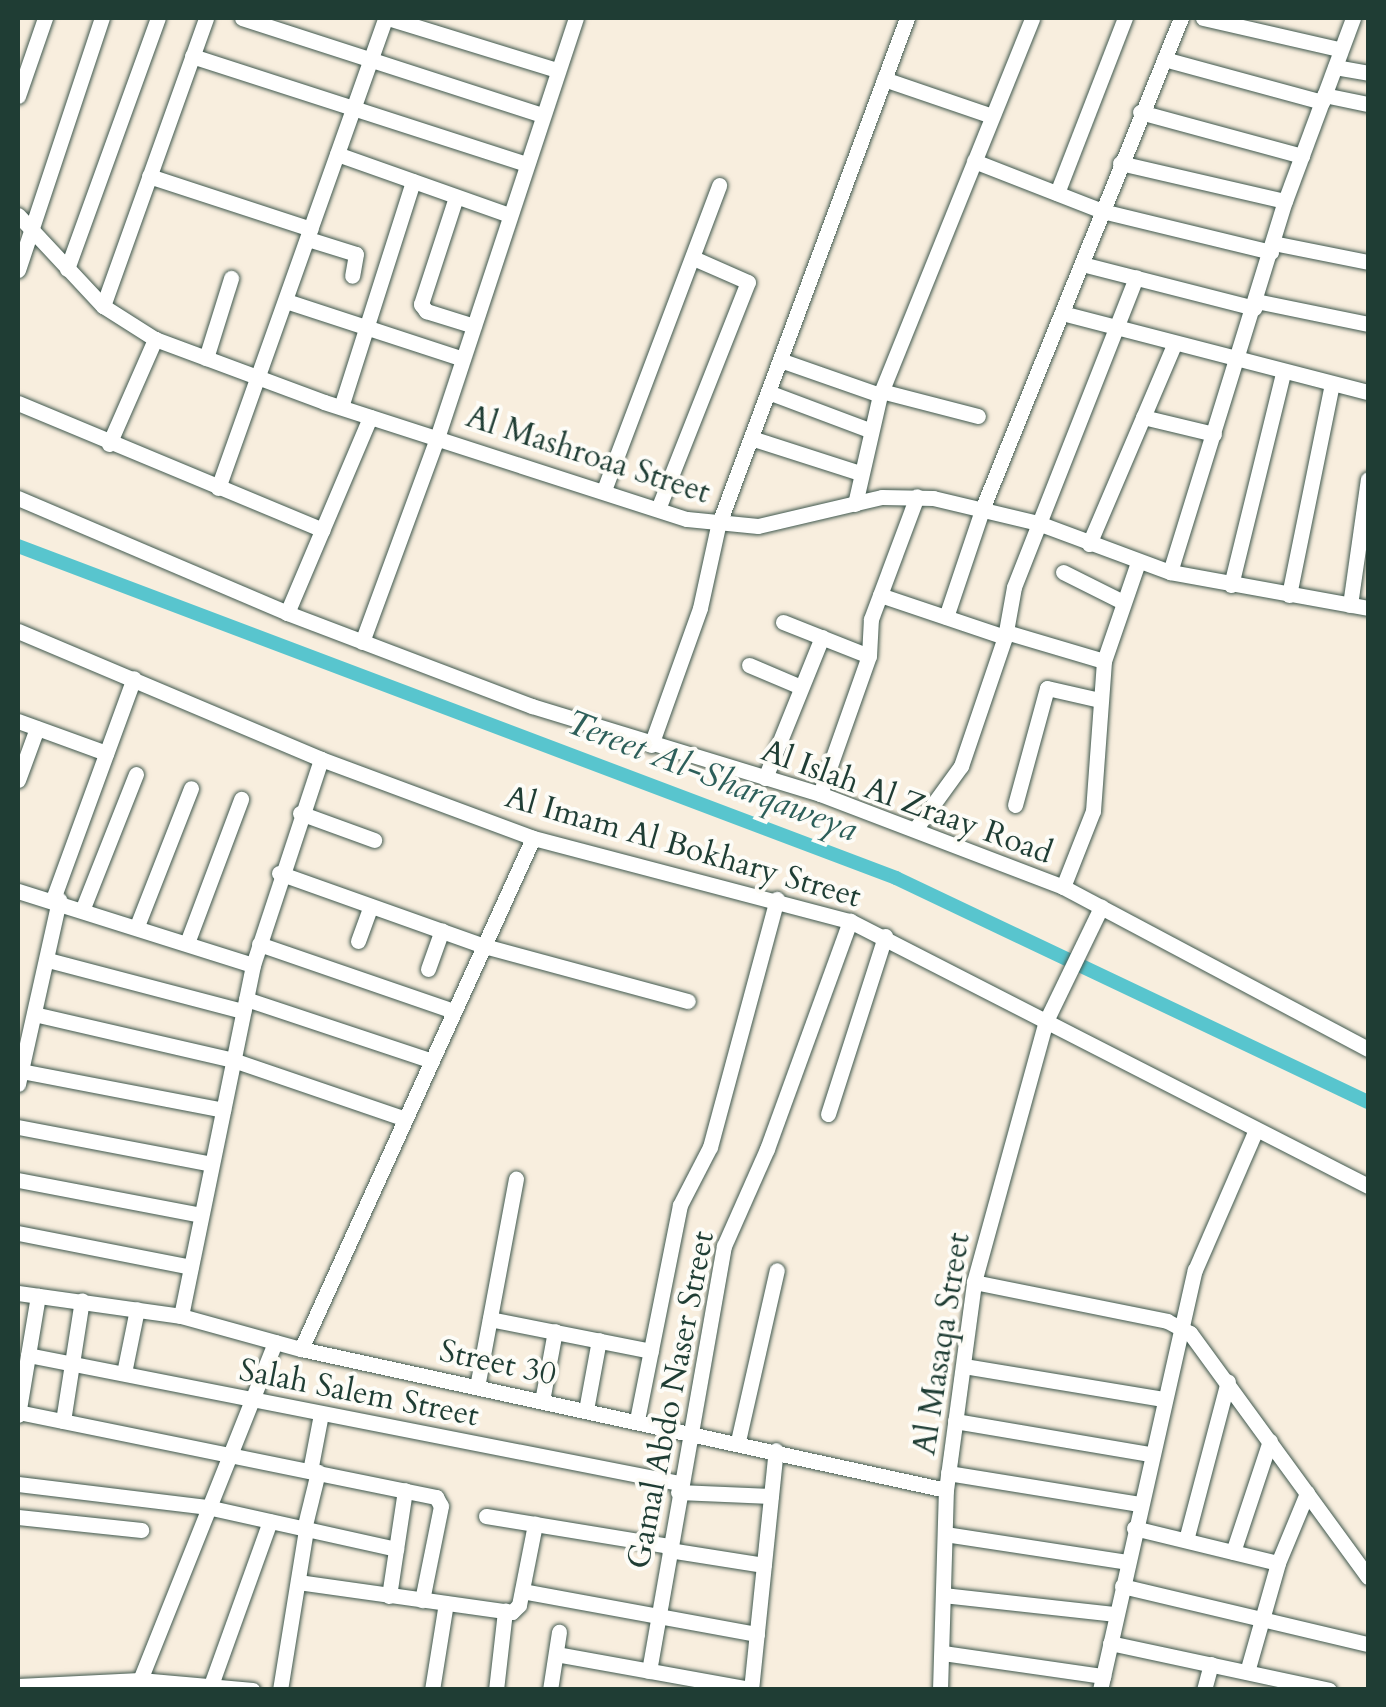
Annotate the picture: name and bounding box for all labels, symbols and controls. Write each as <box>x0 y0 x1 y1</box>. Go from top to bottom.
street label: Al Mashroaa Street <box>461 398 715 512</box>
water label: Tereet Al-Sharqaweya <box>561 701 863 851</box>
street label: Al Islah Al Zraay Road <box>756 732 1058 872</box>
street label: Al Imam Al Bokhary Street <box>501 778 865 916</box>
street label: Gamal Abdo Naser Street <box>619 1228 723 1572</box>
street label: Al Masaqa Street <box>905 1230 979 1458</box>
street label: Street 30 <box>436 1332 560 1394</box>
street label: Salah Salem Street <box>236 1351 482 1435</box>

